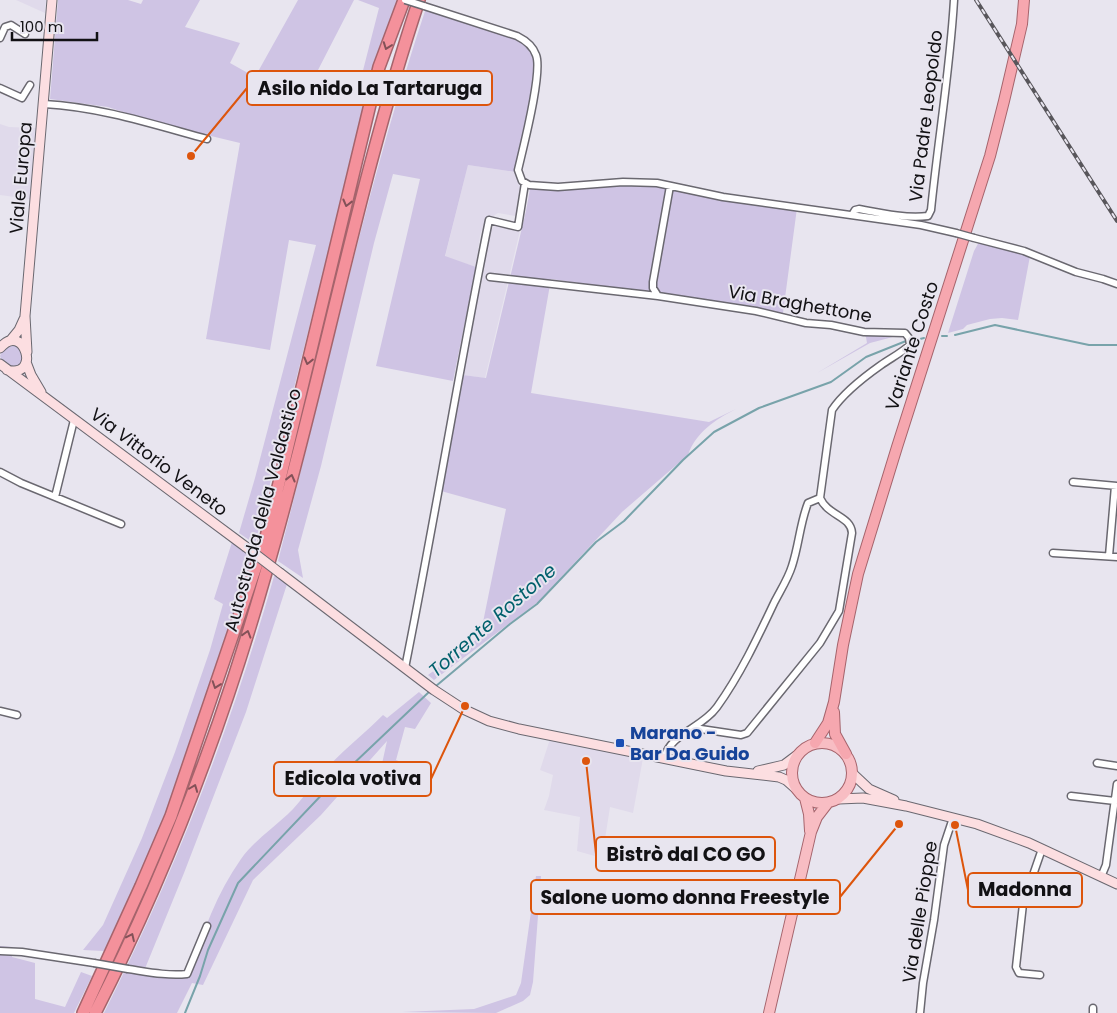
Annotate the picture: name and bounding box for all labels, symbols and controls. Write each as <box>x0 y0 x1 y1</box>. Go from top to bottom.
scale bar <box>12 10 98 42</box>
text: 100 m <box>20 16 63 37</box>
street label: Via Padre Leopoldo <box>903 28 948 203</box>
one-way arrow <box>383 41 393 50</box>
callout: Asilo nido La Tartaruga <box>247 71 492 105</box>
text: Asilo nido La Tartaruga <box>258 75 483 102</box>
street label: Viale Europa <box>3 121 38 235</box>
one-way arrow <box>342 198 353 207</box>
street label: Variante Costo <box>879 278 944 414</box>
street label: Via Braghettone <box>726 279 874 328</box>
one-way arrow <box>303 356 314 365</box>
street label: Autostrada della Valdastico <box>218 386 307 634</box>
street label: Via Vittorio Veneto <box>85 402 233 522</box>
one-way arrow <box>285 473 296 482</box>
water label: Torrente Rostone <box>423 557 562 684</box>
one-way arrow <box>242 631 252 639</box>
one-way arrow <box>212 680 222 689</box>
place label: Marano - Bar Da Guido <box>630 720 750 766</box>
marker: Marano - Bar Da Guido <box>614 737 626 749</box>
callout: Edicola votiva <box>274 762 431 796</box>
text: Edicola votiva <box>284 765 422 792</box>
one-way arrow <box>188 784 198 793</box>
callout: Bistrò dal CO GO <box>596 837 775 871</box>
street label: Via delle Pioppe <box>896 839 943 985</box>
text: Bistrò dal CO GO <box>607 841 766 868</box>
callout: Madonna <box>968 873 1082 907</box>
text: Madonna <box>978 876 1072 903</box>
callout: Salone uomo donna Freestyle <box>531 880 840 914</box>
text: Salone uomo donna Freestyle <box>540 884 830 911</box>
one-way arrow <box>125 933 135 942</box>

